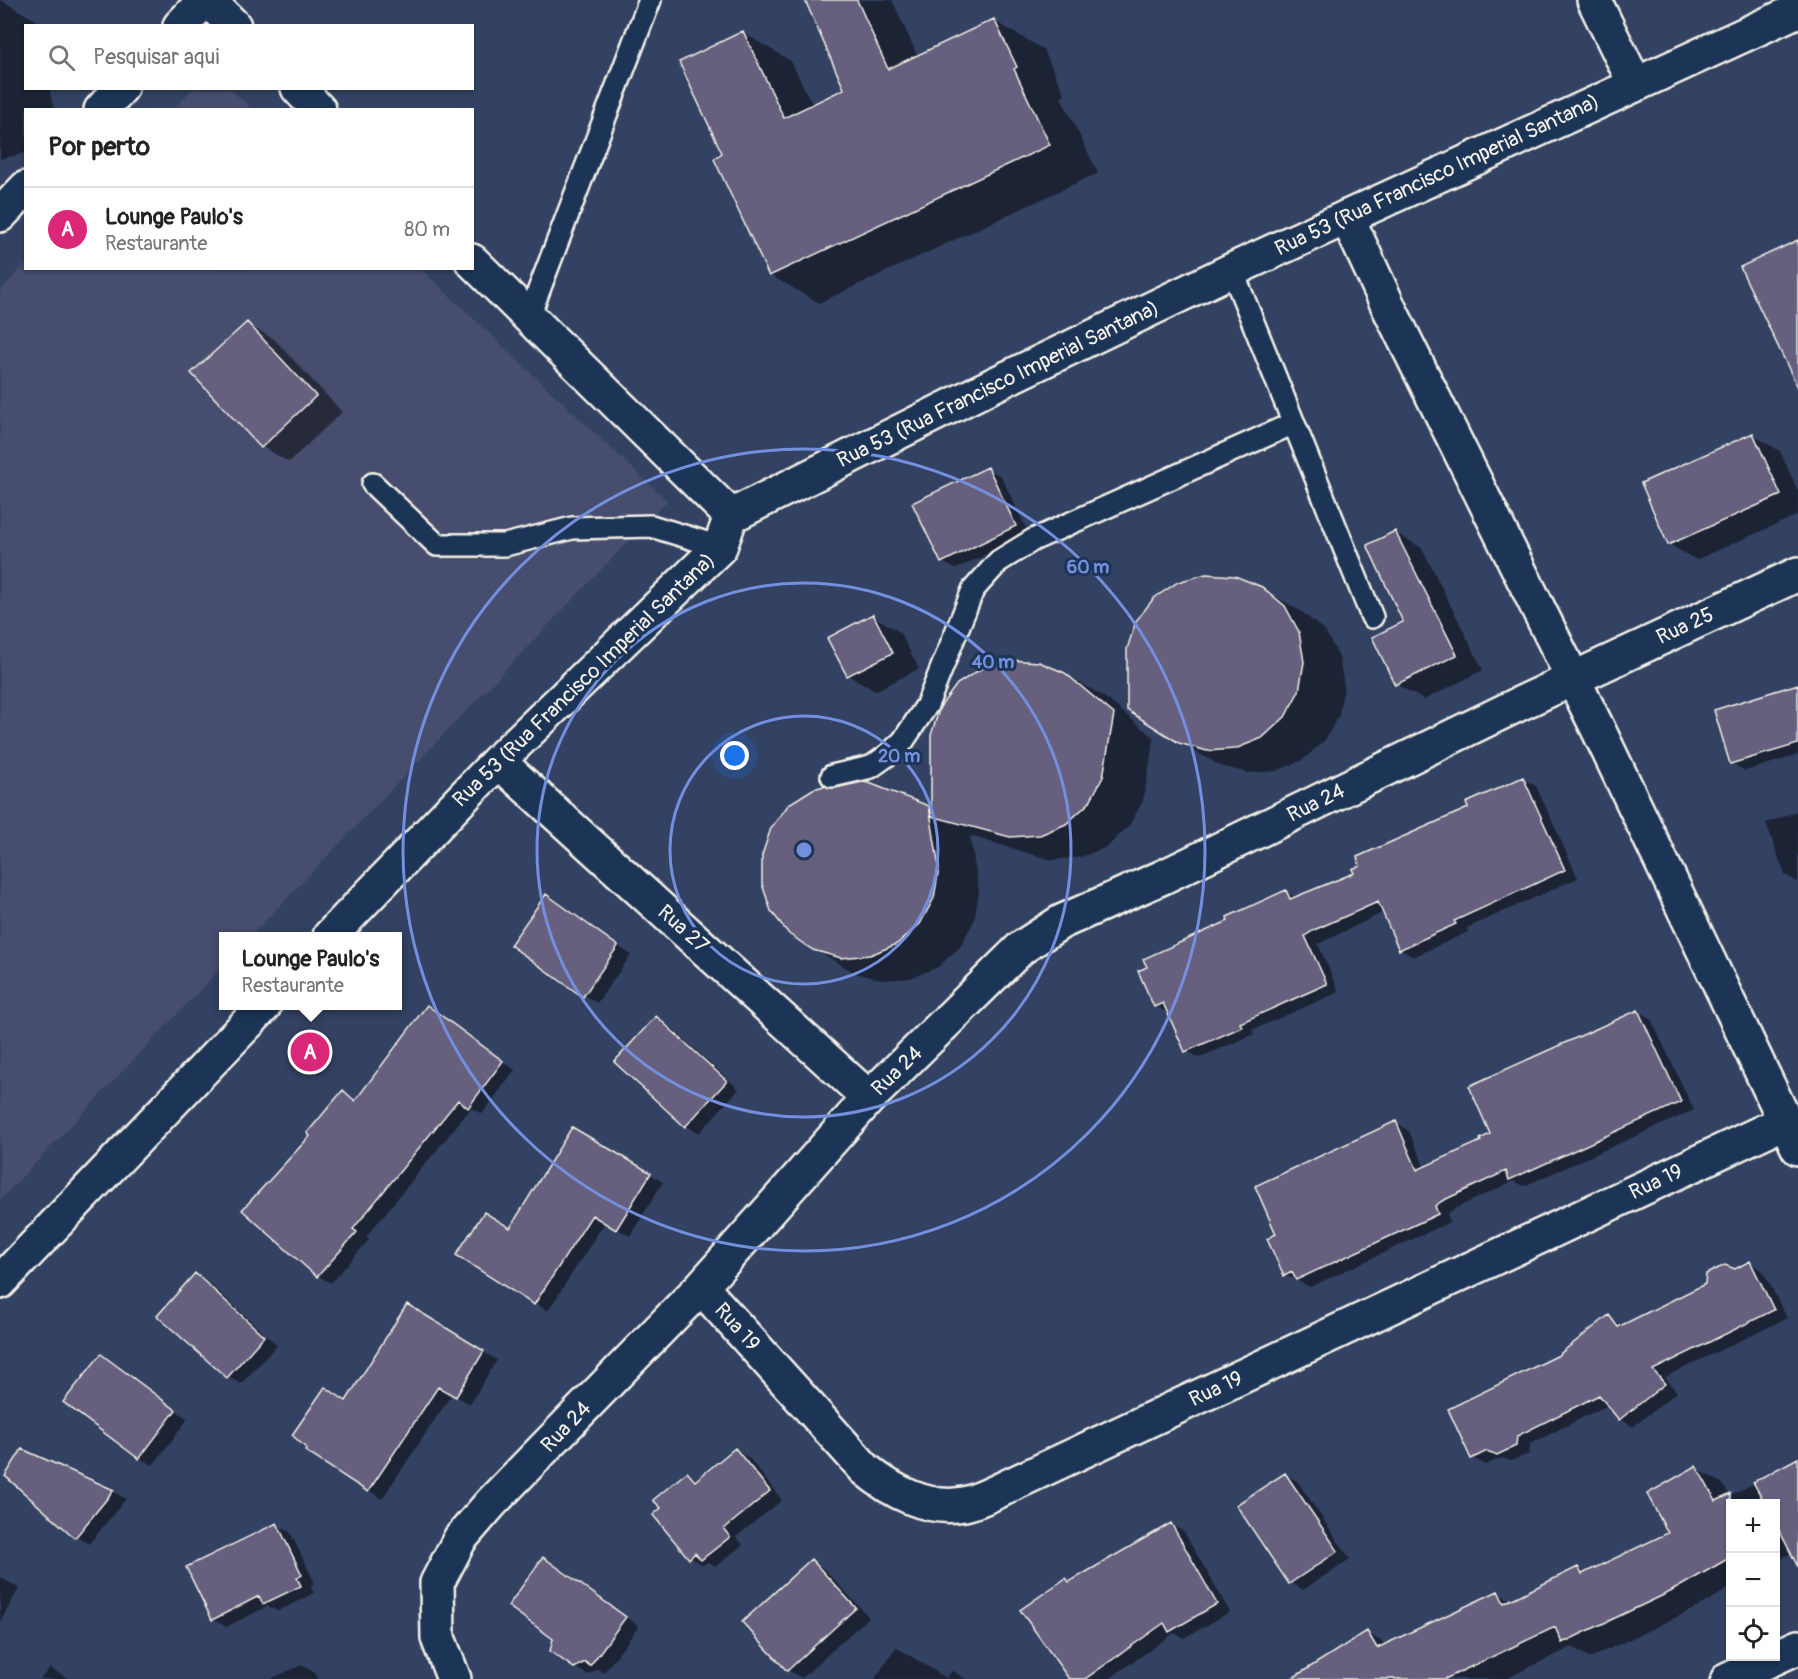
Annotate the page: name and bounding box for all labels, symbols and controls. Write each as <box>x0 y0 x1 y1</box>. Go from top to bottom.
search box <box>24 24 474 90</box>
icon: search <box>45 41 78 74</box>
text: Pesquisar aqui <box>93 43 219 71</box>
street label: Rua 53 (Rua Francisco Imperial Santana) <box>1270 88 1604 262</box>
text: Por perto <box>48 131 150 163</box>
text: Lounge Paulo's <box>105 203 243 231</box>
text: A <box>61 217 74 242</box>
text: 80 m <box>404 217 450 242</box>
text: Restaurante <box>105 231 207 256</box>
street label: Rua 53 (Rua Francisco Imperial Santana) <box>833 294 1163 474</box>
street label: Rua 53 (Rua Francisco Imperial Santana) <box>447 547 721 813</box>
text: 60 m <box>1067 556 1109 579</box>
street label: Rua 25 <box>1652 601 1718 651</box>
text: 40 m <box>972 651 1014 674</box>
your location <box>720 741 749 770</box>
text: 20 m <box>878 745 920 768</box>
street label: Rua 24 <box>1283 778 1349 828</box>
centre of rings <box>794 840 814 860</box>
street label: Rua 27 <box>652 899 714 959</box>
popup <box>219 932 402 1010</box>
text: Lounge Paulo's <box>242 945 379 973</box>
text: Restaurante <box>242 973 344 998</box>
pin: A <box>290 1030 330 1074</box>
street label: Rua 24 <box>866 1040 928 1102</box>
street label: Rua 19 <box>1625 1158 1687 1206</box>
street label: Rua 19 <box>708 1297 766 1357</box>
street label: Rua 19 <box>1185 1365 1247 1413</box>
street label: Rua 24 <box>535 1396 597 1458</box>
map controls <box>1726 1499 1780 1661</box>
button: + <box>1726 1499 1780 1553</box>
button: − <box>1726 1553 1780 1607</box>
button: locate <box>1726 1607 1780 1661</box>

